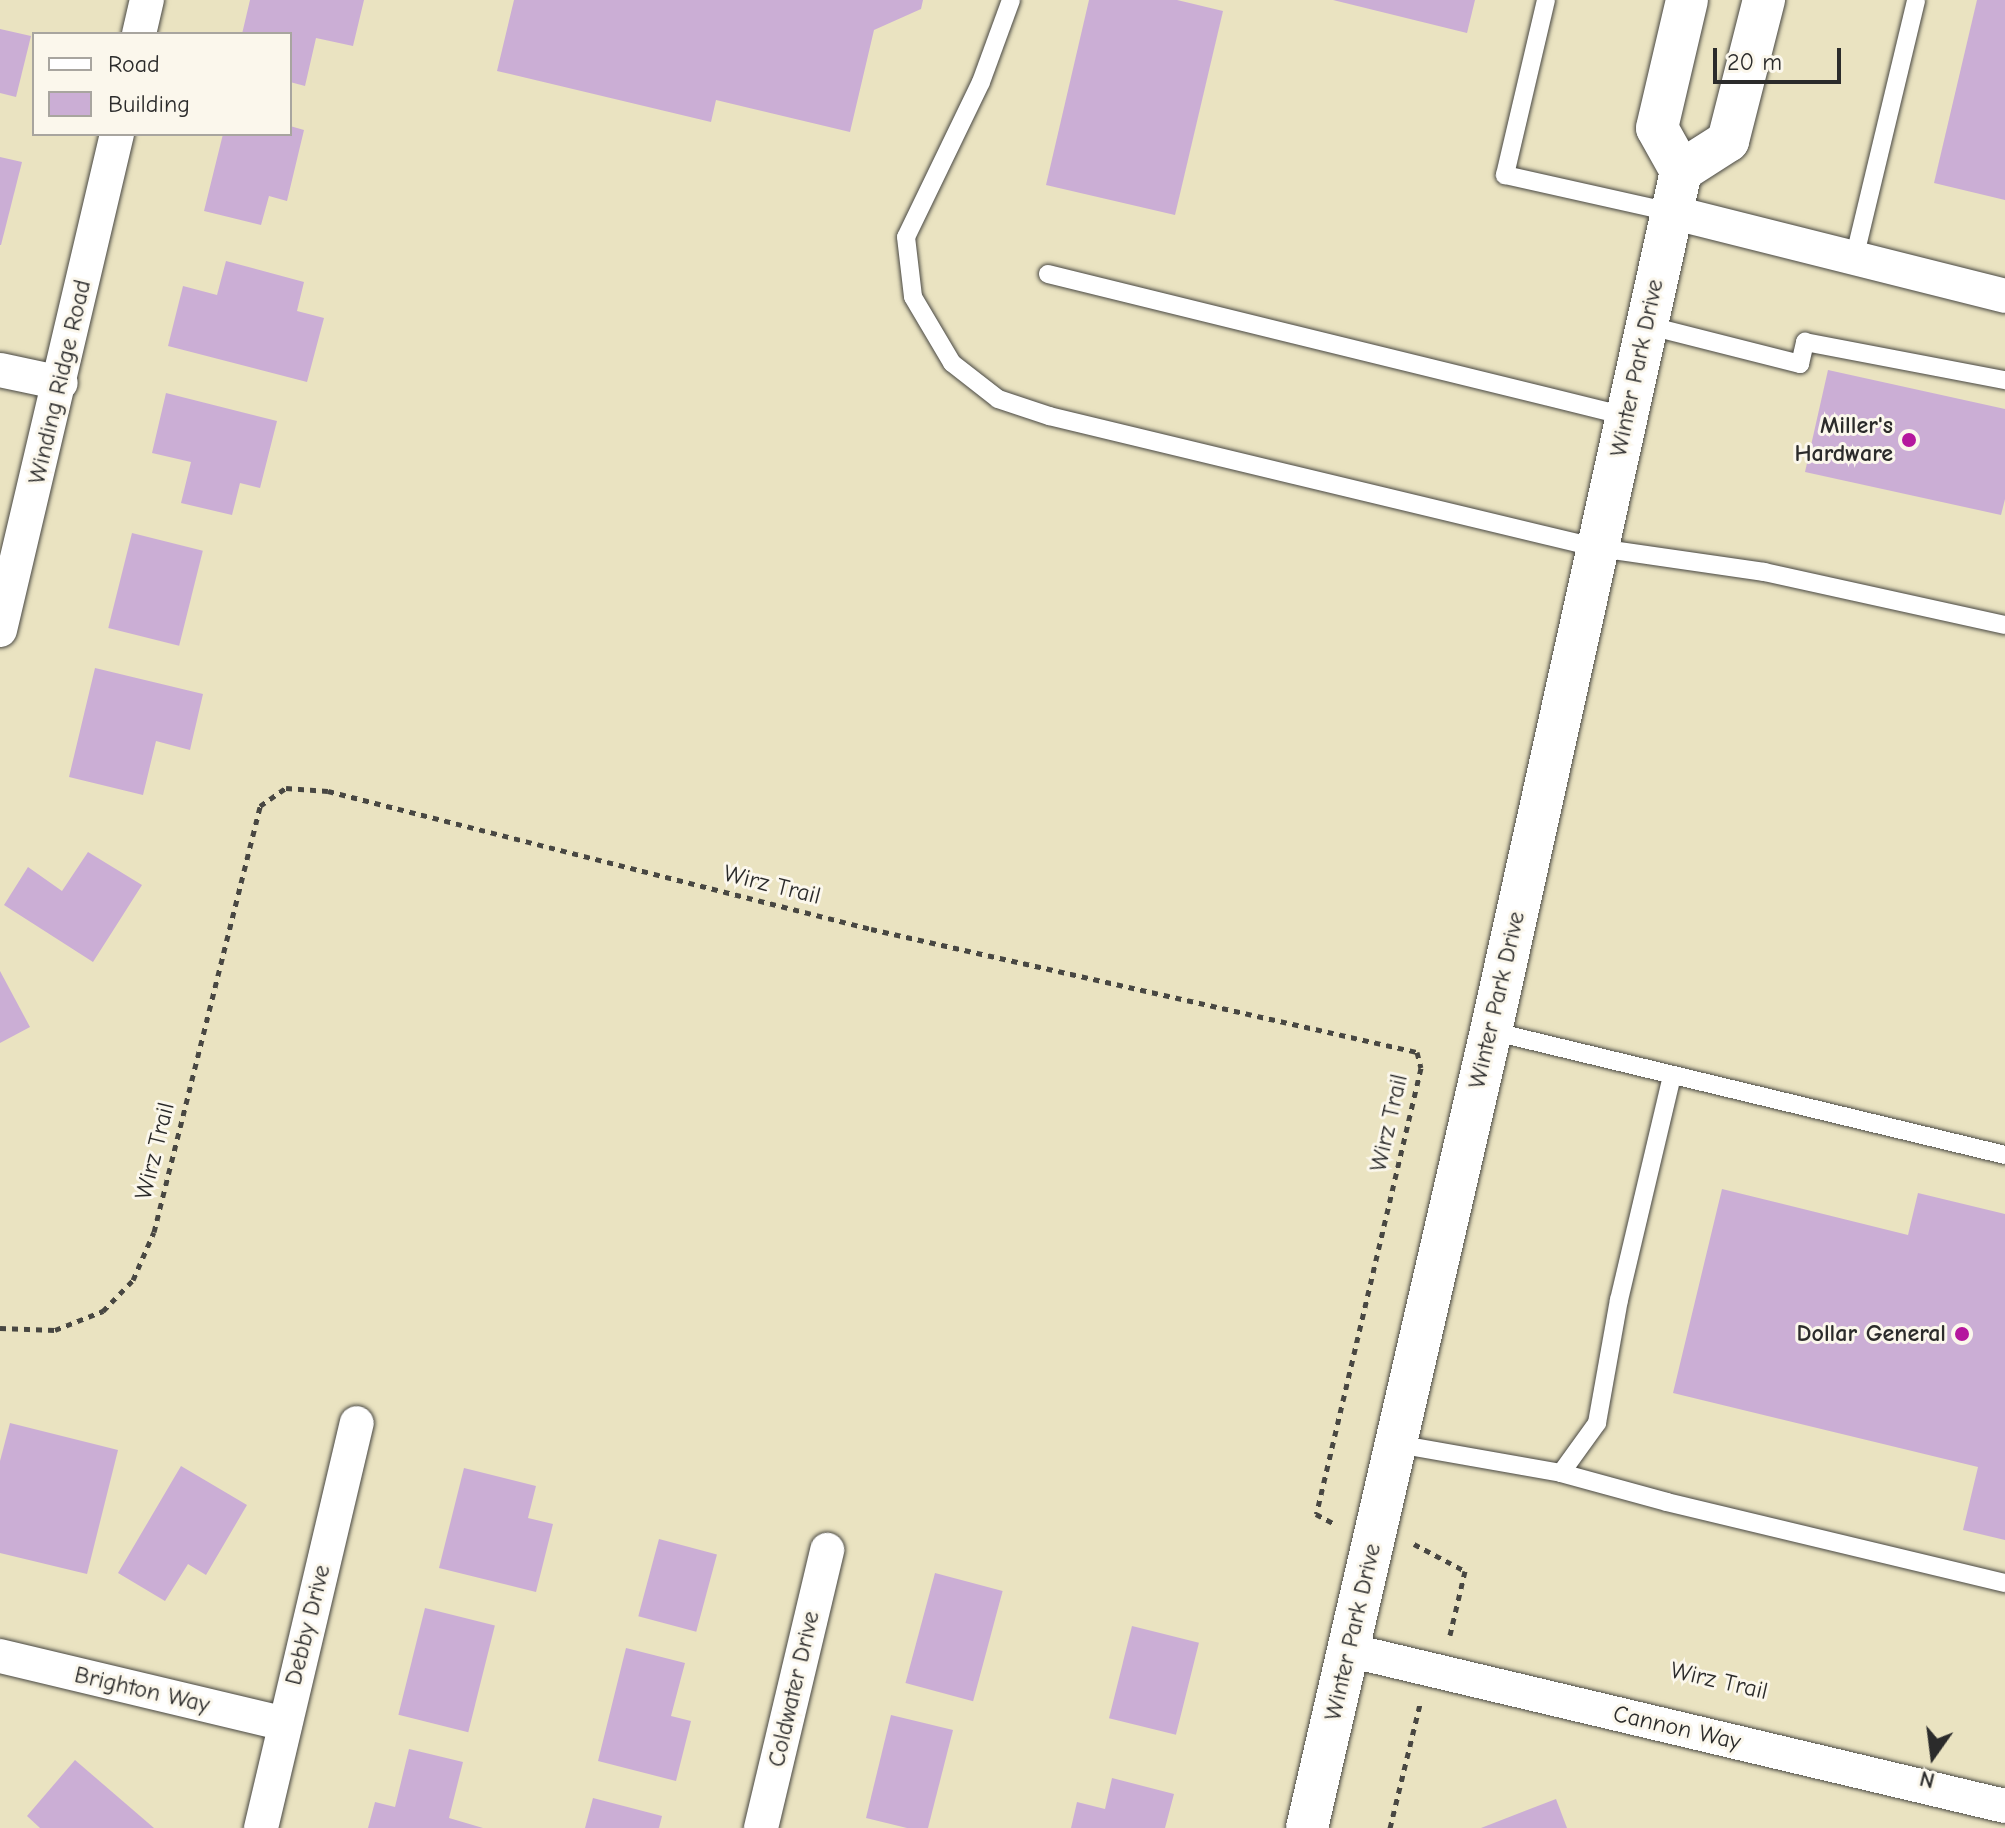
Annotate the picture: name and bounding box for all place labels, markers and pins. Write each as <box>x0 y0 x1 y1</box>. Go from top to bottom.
place label: Miller's Hardware <box>1794 412 1893 468</box>
marker: Miller's Hardware <box>1900 431 1918 449</box>
place label: Dollar General <box>1797 1320 1946 1348</box>
marker: Dollar General <box>1953 1325 1971 1343</box>

